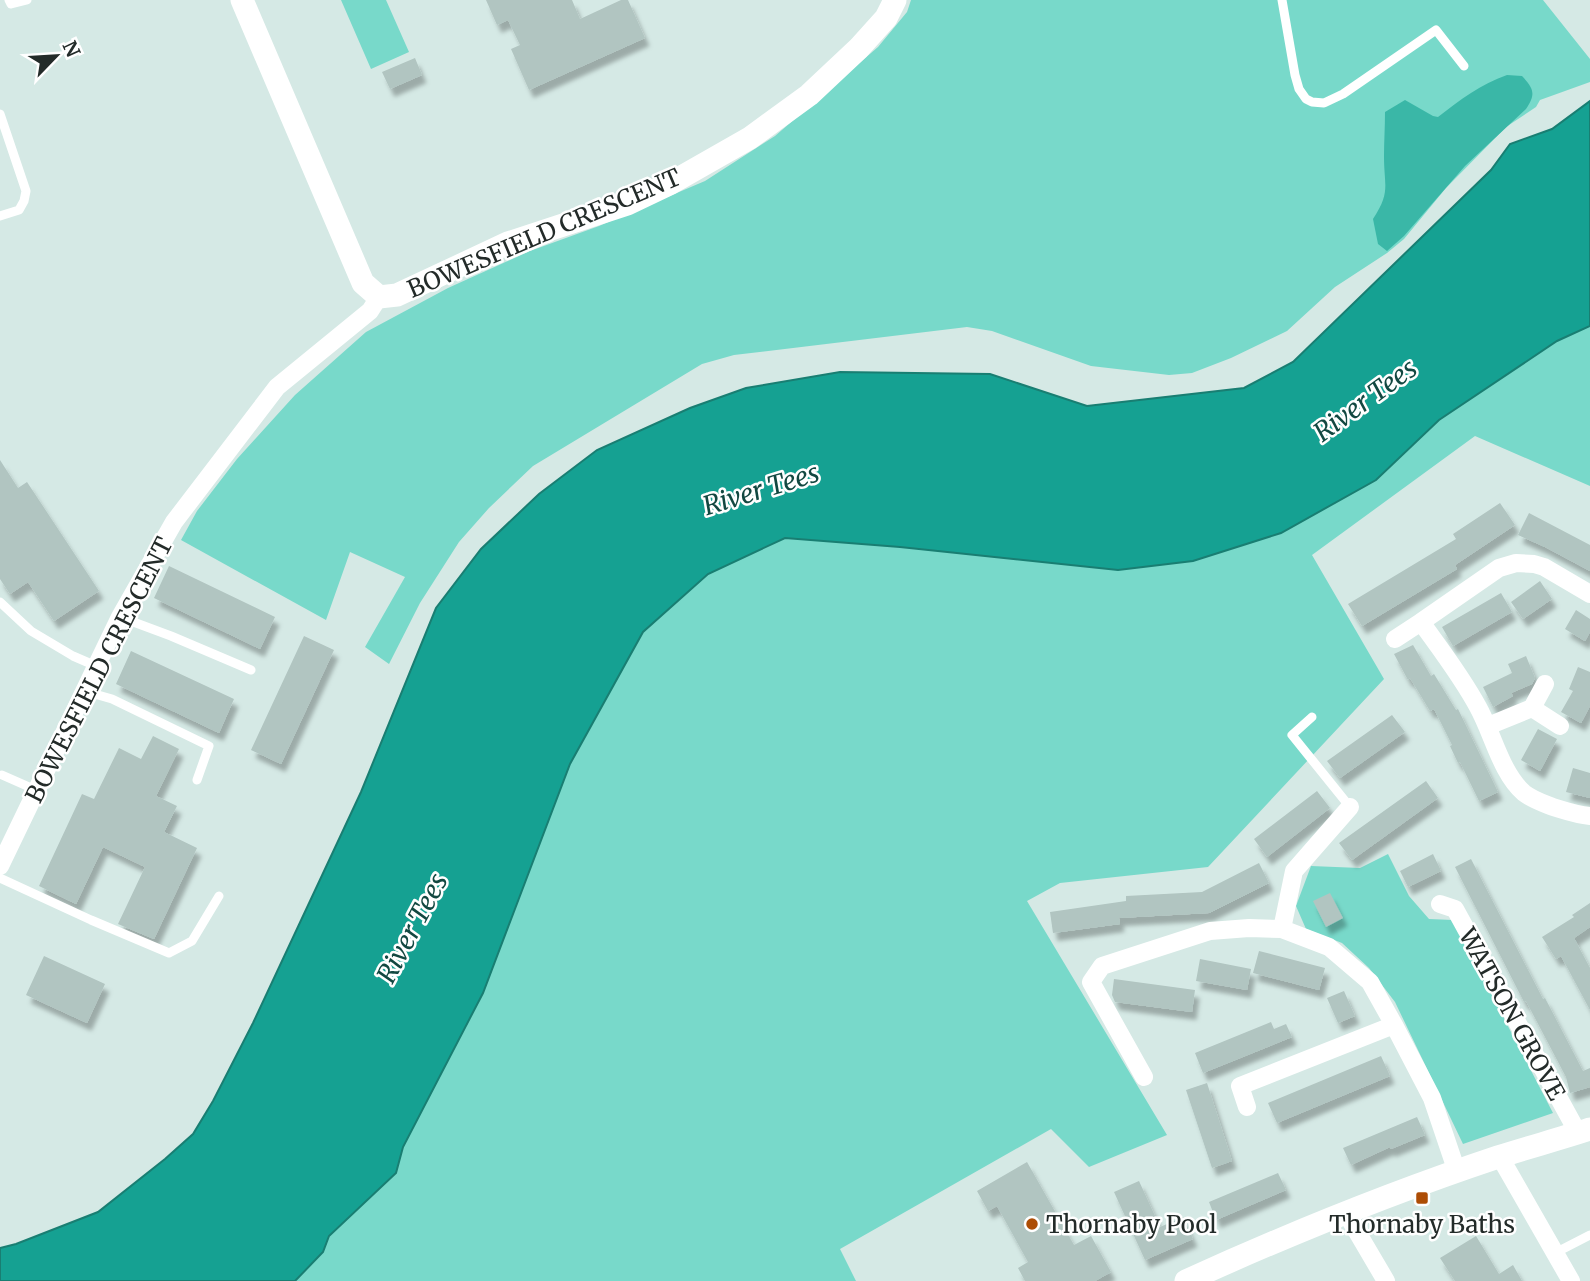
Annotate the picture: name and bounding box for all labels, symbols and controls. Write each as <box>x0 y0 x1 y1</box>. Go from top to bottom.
north arrow <box>21 21 91 91</box>
text: N <box>57 37 85 61</box>
street label: BOWESFIELD CRESCENT <box>403 161 686 305</box>
water label: River Tees <box>1307 351 1423 448</box>
water label: River Tees <box>699 456 823 522</box>
street label: BOWESFIELD CRESCENT <box>18 532 180 808</box>
water label: River Tees <box>369 867 455 989</box>
street label: WATSON GROVE <box>1451 922 1572 1106</box>
marker: Thornaby Baths <box>1414 1190 1430 1206</box>
place label: Thornaby Pool <box>1046 1209 1217 1240</box>
place label: Thornaby Baths <box>1329 1209 1515 1240</box>
marker: Thornaby Pool <box>1024 1216 1040 1232</box>

